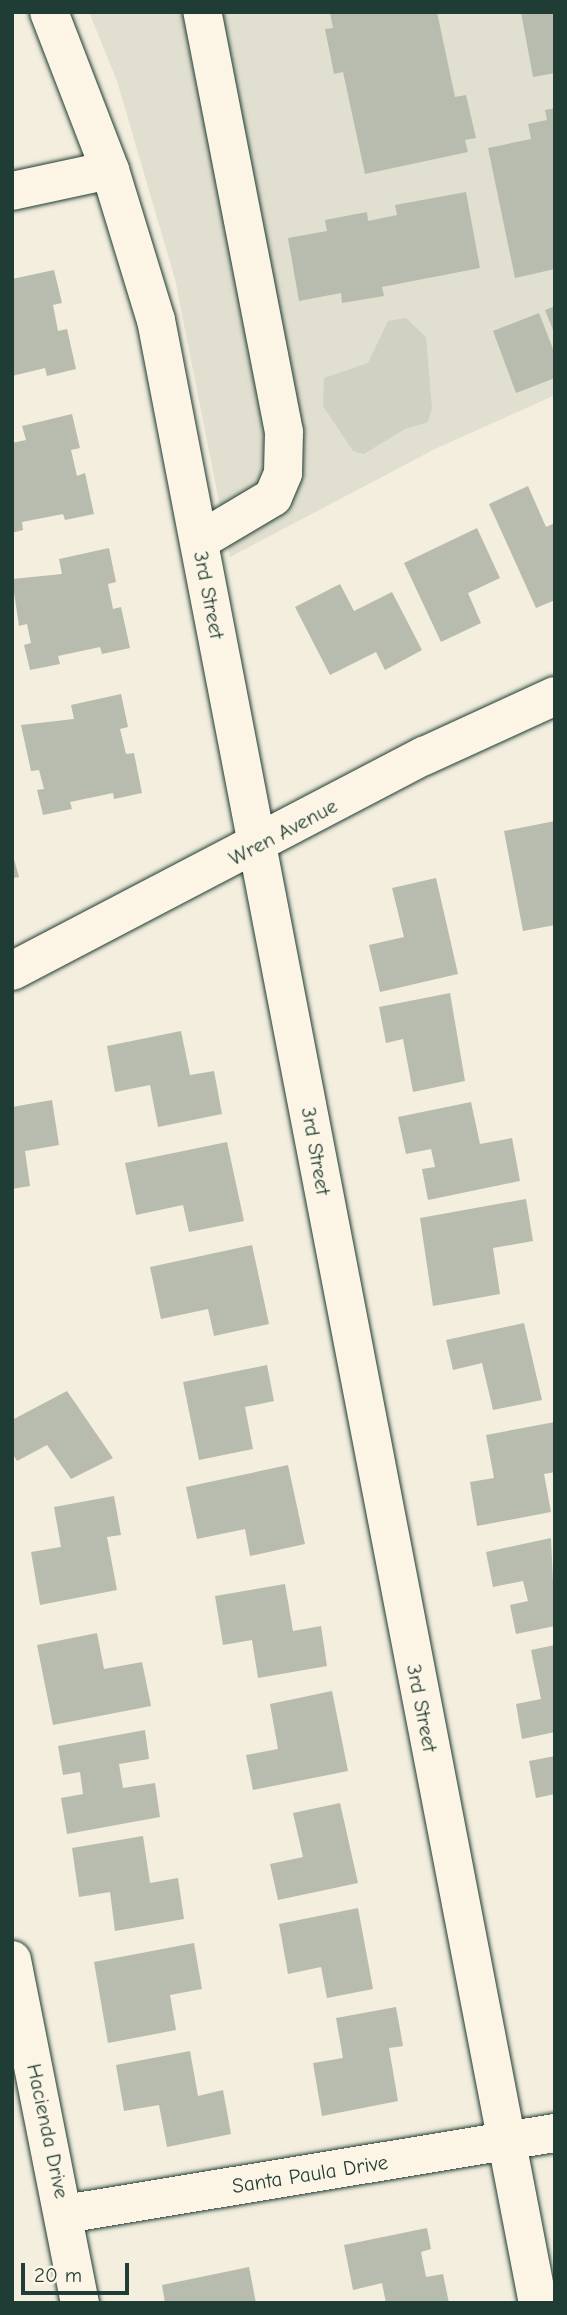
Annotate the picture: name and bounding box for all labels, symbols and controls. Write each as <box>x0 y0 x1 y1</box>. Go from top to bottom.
street label: 3rd Street <box>188 549 230 641</box>
street label: Wren Avenue <box>224 793 342 871</box>
street label: 3rd Street <box>296 1105 336 1197</box>
street label: 3rd Street <box>401 1662 443 1754</box>
street label: Hacienda Drive <box>21 2061 75 2201</box>
street label: Santa Paula Drive <box>230 2149 390 2199</box>
scale bar <box>24 2248 133 2292</box>
text: 20 m <box>34 2263 82 2287</box>

